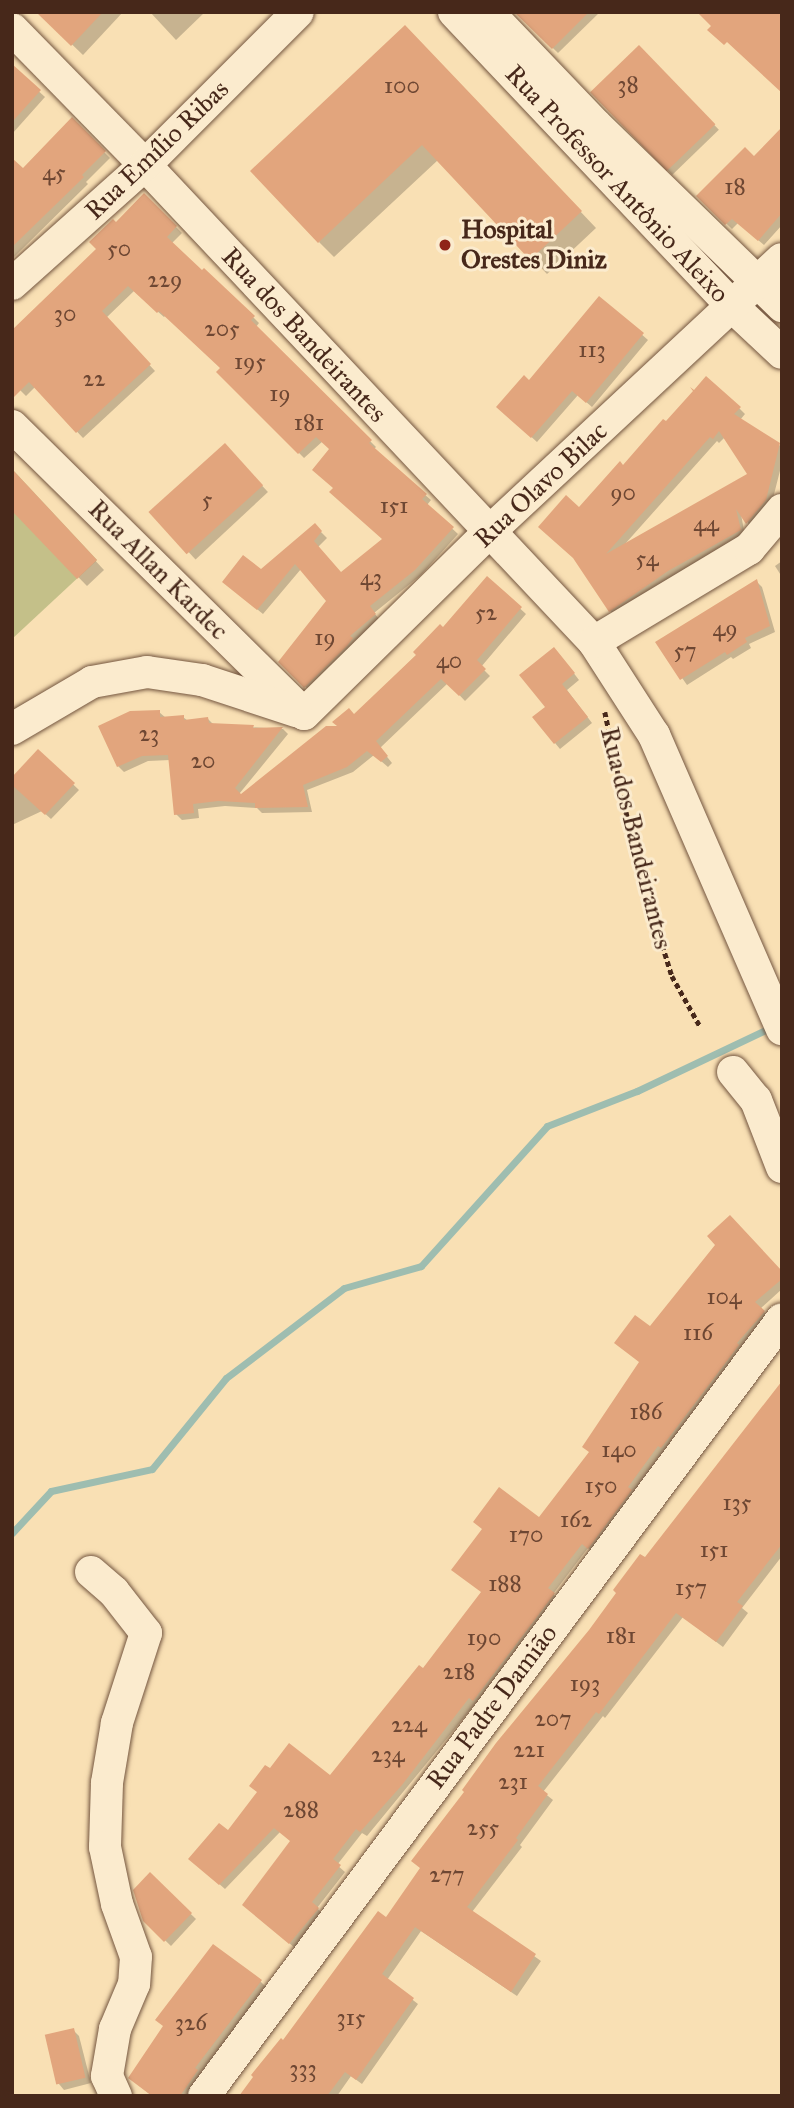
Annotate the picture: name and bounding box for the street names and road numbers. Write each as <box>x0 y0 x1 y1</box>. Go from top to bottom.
street label: Rua Professor Antônio Aleixo <box>499 59 735 309</box>
street label: Rua Emílio Ribas <box>79 74 235 226</box>
street label: Rua dos Bandeirantes <box>215 241 393 429</box>
street label: Rua Olavo Bilac <box>468 415 614 555</box>
street label: Rua Allan Kardec <box>82 494 234 646</box>
street label: Rua dos Bandeirantes <box>593 724 679 952</box>
street label: Rua Padre Damião <box>420 1619 564 1795</box>

